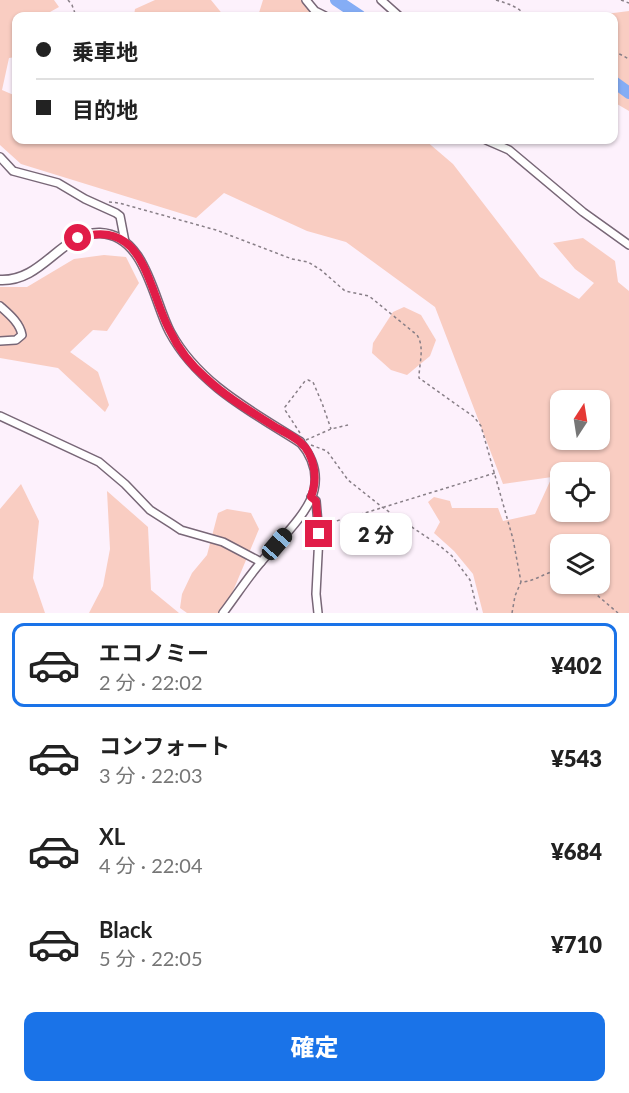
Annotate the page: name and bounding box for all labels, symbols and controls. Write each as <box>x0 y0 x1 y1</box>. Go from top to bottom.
text: 乗車地 <box>72 38 138 65</box>
text: 目的地 <box>72 96 138 123</box>
route start <box>64 224 91 251</box>
north arrow <box>550 390 610 450</box>
map controls <box>550 390 610 594</box>
button: locate <box>550 462 610 522</box>
callout: 2 分 <box>340 513 412 555</box>
route end <box>305 520 332 547</box>
text: 2 分 <box>358 522 394 546</box>
car <box>258 525 296 563</box>
button: layers <box>550 534 610 594</box>
icon: car <box>27 638 81 692</box>
text: エコノミー <box>99 639 209 666</box>
text: ¥402 <box>551 652 602 679</box>
text: 2 分 · 22:02 <box>99 670 203 694</box>
icon: car <box>27 731 81 785</box>
text: コンフォート <box>99 732 230 759</box>
text: ¥543 <box>551 745 602 772</box>
text: 3 分 · 22:03 <box>99 763 203 787</box>
text: XL <box>99 823 125 850</box>
icon: car <box>27 824 81 878</box>
text: ¥684 <box>551 838 602 865</box>
text: 4 分 · 22:04 <box>99 853 203 877</box>
text: Black <box>99 916 152 943</box>
icon: car <box>27 917 81 971</box>
text: ¥710 <box>551 931 602 958</box>
text: 5 分 · 22:05 <box>99 946 203 970</box>
button: 確定 <box>24 1012 605 1081</box>

